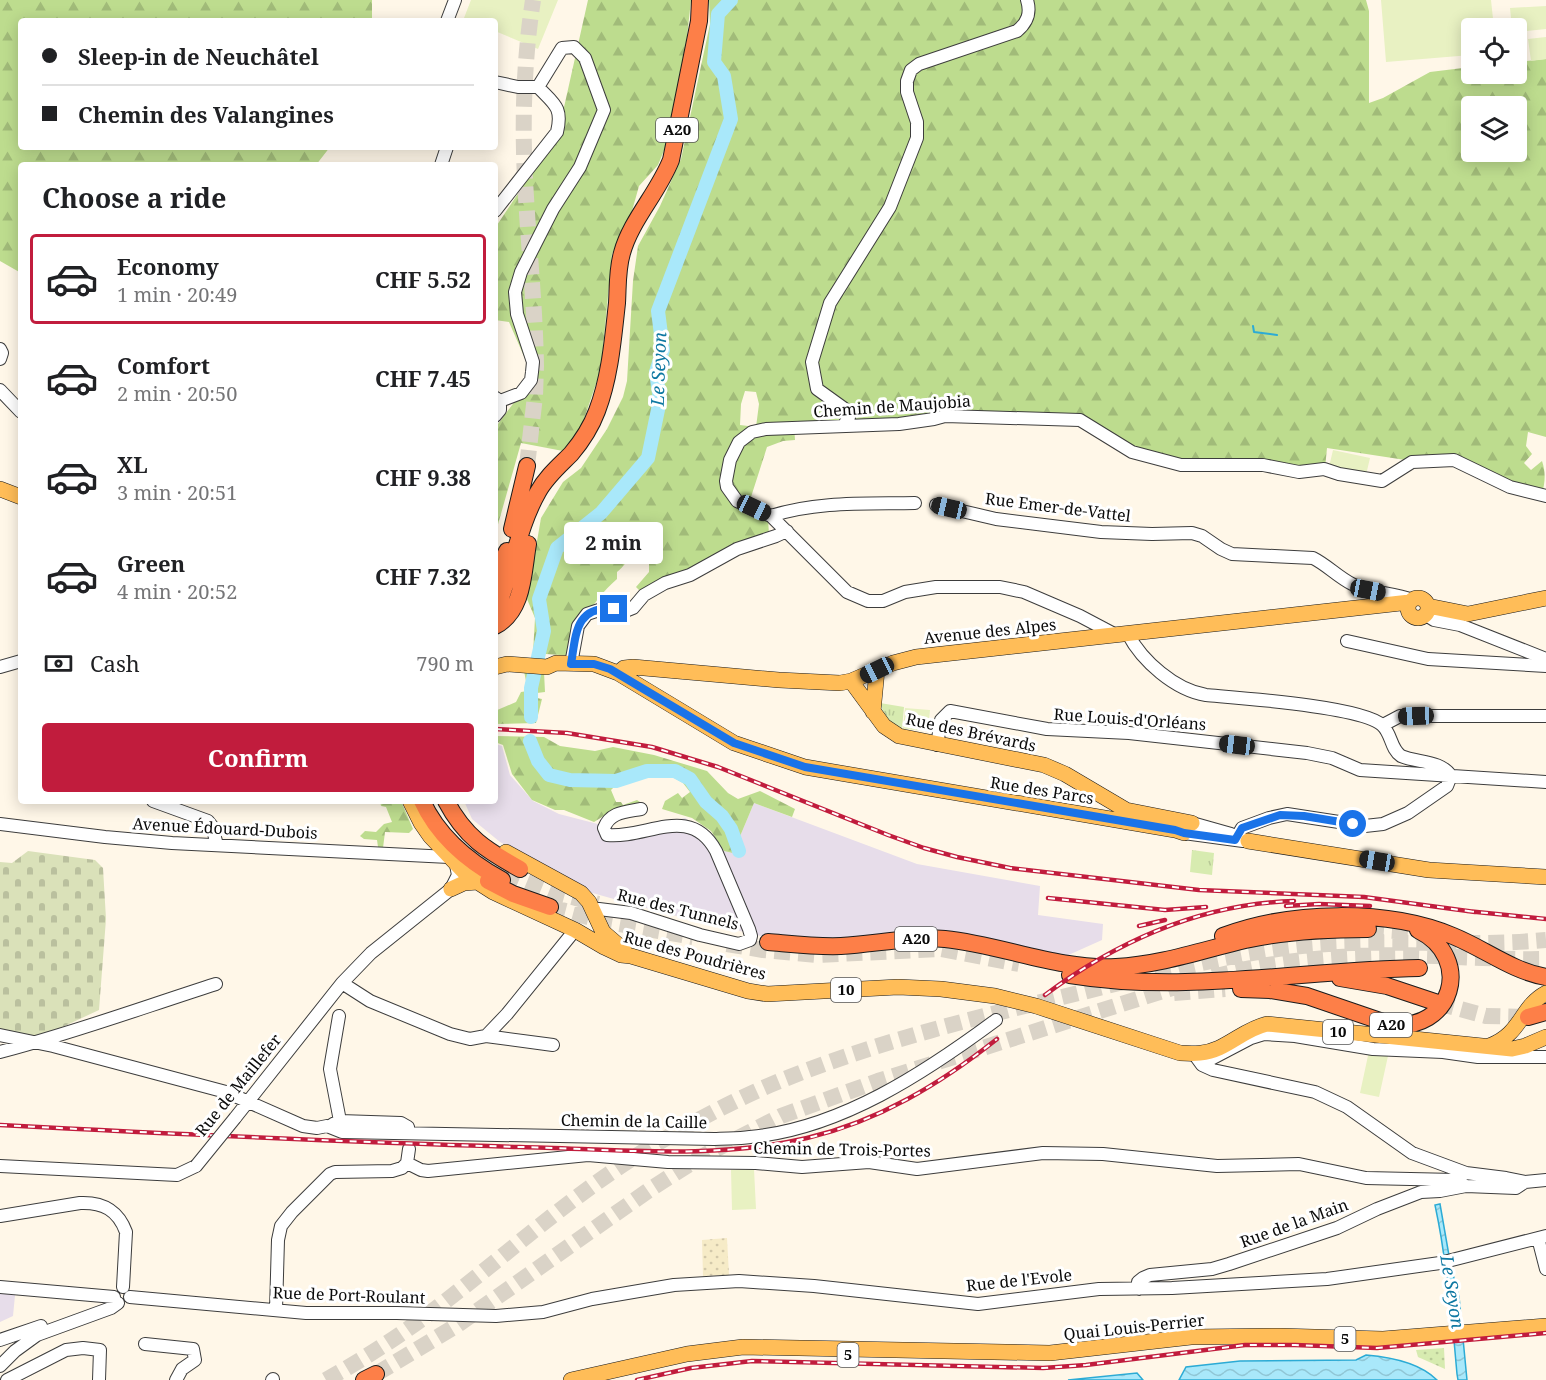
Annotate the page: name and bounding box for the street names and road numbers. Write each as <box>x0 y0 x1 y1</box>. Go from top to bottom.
road number: A20 <box>656 118 698 142</box>
street label: Chemin de Maujobia <box>812 390 972 422</box>
street label: Rue Emer-de-Vattel <box>984 487 1132 527</box>
street label: Avenue des Alpes <box>923 613 1057 649</box>
street label: Rue Louis-d'Orléans <box>1053 703 1207 735</box>
street label: Rue des Brévards <box>904 707 1038 757</box>
street label: Rue des Parcs <box>989 771 1095 809</box>
street label: Avenue Édouard-Dubois <box>132 812 318 844</box>
street label: Rue des Tunnels <box>615 883 741 935</box>
street label: Rue des Poudrières <box>621 925 769 985</box>
road number: A20 <box>895 927 937 951</box>
road number: 10 <box>831 978 861 1002</box>
road number: A20 <box>1370 1013 1412 1037</box>
road number: 10 <box>1323 1020 1353 1044</box>
street label: Rue de Maillefer <box>190 1029 286 1141</box>
street label: Chemin de la Caille <box>561 1109 707 1133</box>
street label: Chemin de Trois-Portes <box>753 1136 931 1162</box>
street label: Rue de la Main <box>1237 1193 1351 1253</box>
street label: Rue de l'Evole <box>965 1263 1073 1297</box>
street label: Rue de Port-Roulant <box>272 1281 426 1309</box>
street label: Quai Louis-Perrier <box>1062 1309 1206 1345</box>
road number: 5 <box>1334 1327 1356 1351</box>
road number: 5 <box>838 1343 858 1367</box>

